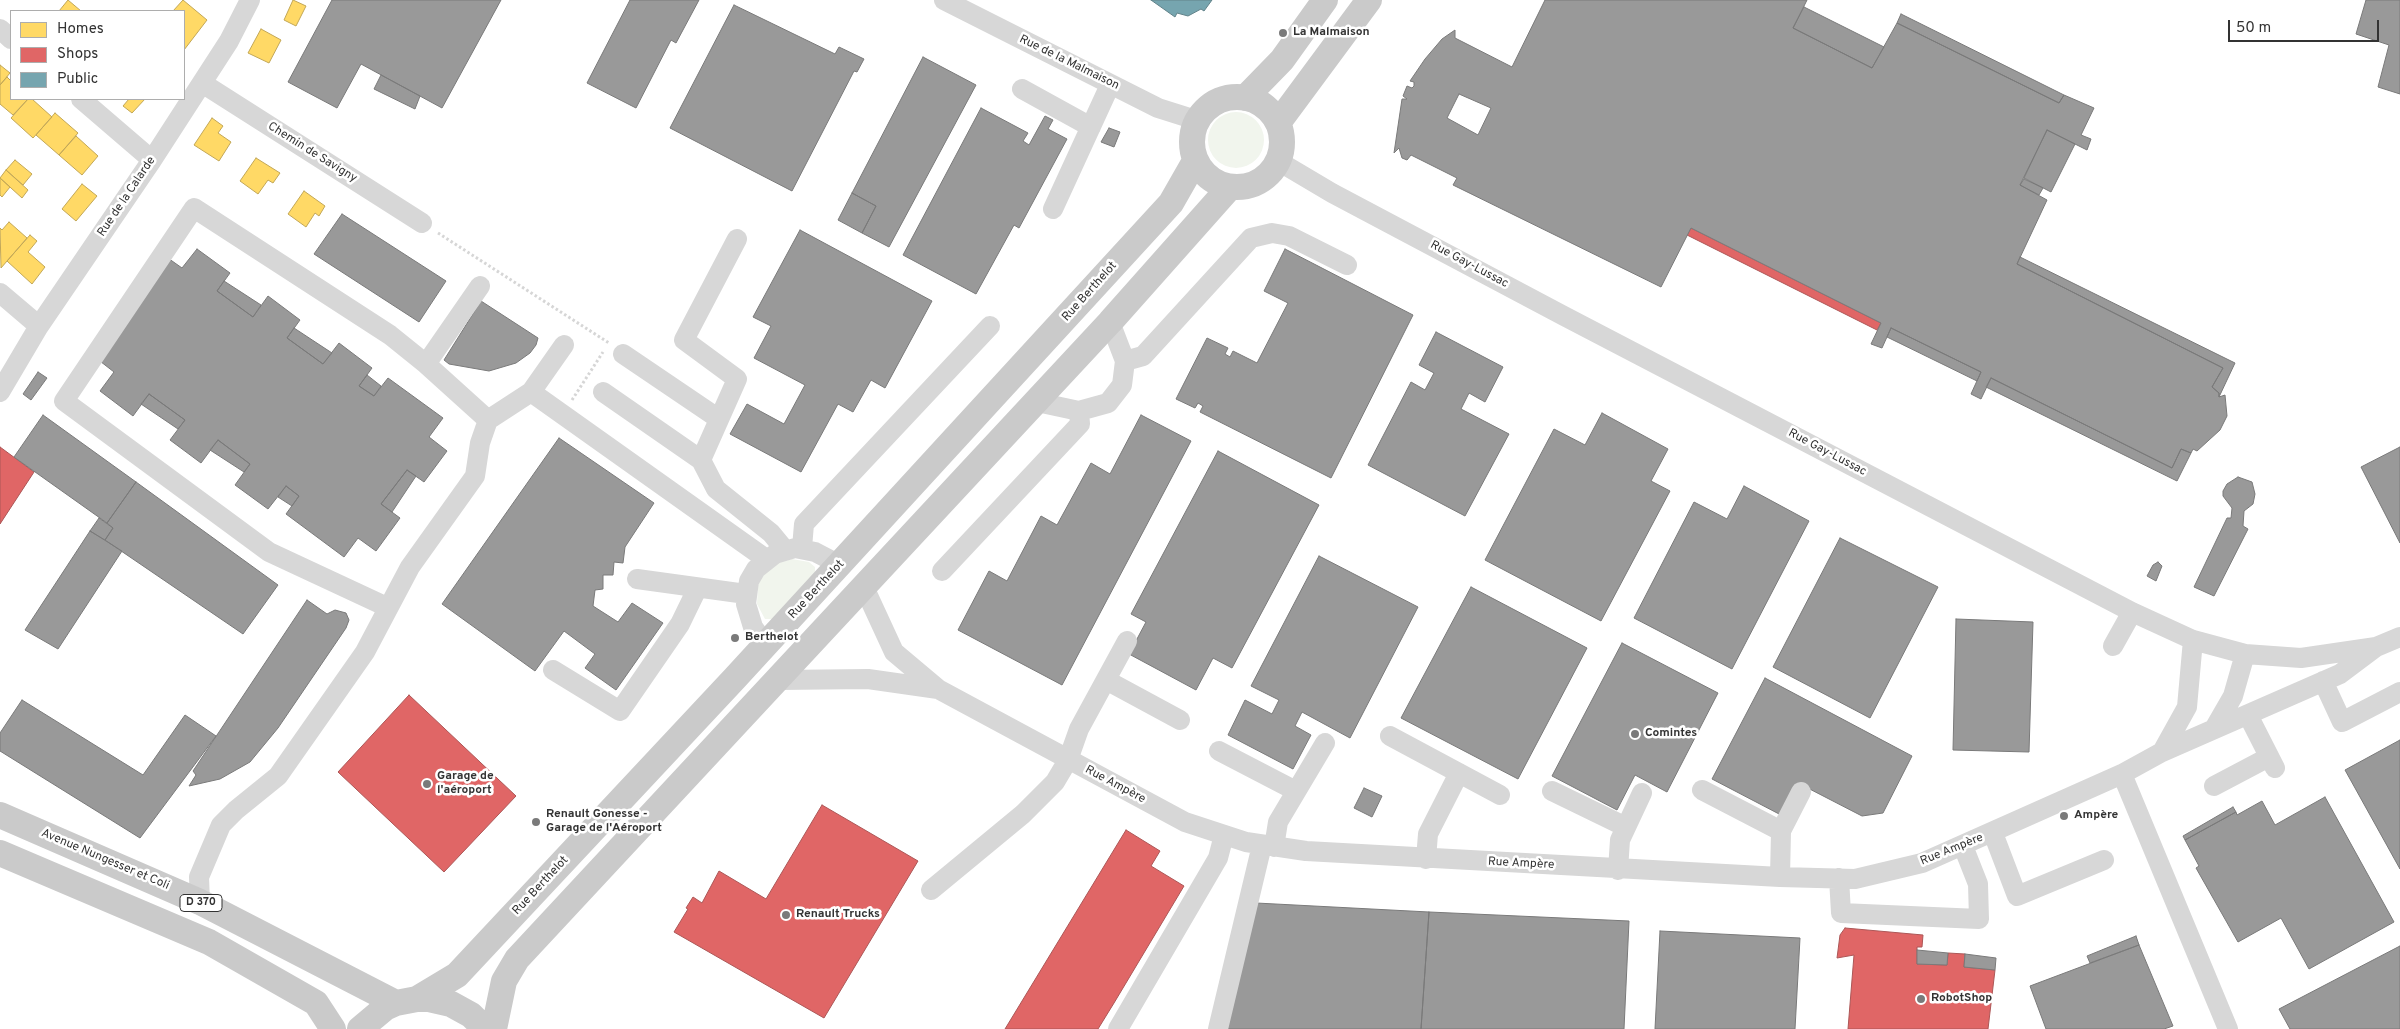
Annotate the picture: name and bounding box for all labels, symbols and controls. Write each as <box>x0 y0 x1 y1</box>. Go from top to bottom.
legend <box>10 10 185 100</box>
scale bar <box>2230 10 2381 42</box>
text: 50 m <box>2236 19 2271 38</box>
text: Homes <box>57 20 104 39</box>
place label: La Malmaison <box>1293 26 1370 40</box>
marker: La Malmaison <box>1277 27 1289 39</box>
street label: Rue de la Malmaison <box>1017 33 1121 93</box>
text: Shops <box>57 45 98 64</box>
text: Public <box>57 70 98 89</box>
street label: Chemin de Savigny <box>265 120 359 186</box>
street label: Rue de la Calarde <box>95 154 159 240</box>
street label: Rue Gay-Lussac <box>1427 238 1511 292</box>
street label: Rue Berthelot <box>1060 259 1120 325</box>
street label: Rue Gay-Lussac <box>1785 426 1869 480</box>
street label: Rue Berthelot <box>786 558 848 622</box>
place label: Berthelot <box>745 631 798 645</box>
marker: Berthelot <box>729 632 741 644</box>
place label: Comintes <box>1645 727 1697 741</box>
marker: Comintes <box>1629 728 1641 740</box>
street label: Rue Ampère <box>1082 763 1148 807</box>
place label: Garage de l'aéroport <box>437 770 494 798</box>
marker: Garage de l'aéroport <box>421 778 433 790</box>
place label: Renault Gonesse - Garage de l'Aéroport <box>546 808 662 836</box>
place label: Ampère <box>2074 809 2118 823</box>
marker: Ampère <box>2058 810 2070 822</box>
marker: Renault Gonesse - Garage de l'Aéroport <box>530 816 542 828</box>
street label: Avenue Nungesser et Coli <box>39 826 171 894</box>
street label: Rue Ampère <box>1918 831 1986 869</box>
street label: Rue Berthelot <box>510 854 572 918</box>
street label: Rue Ampère <box>1487 855 1555 873</box>
road number: D 370 <box>180 894 222 911</box>
place label: Renault Trucks <box>796 908 880 922</box>
marker: Renault Trucks <box>780 909 792 921</box>
place label: RobotShop <box>1931 992 1992 1006</box>
marker: RobotShop <box>1915 993 1927 1005</box>

